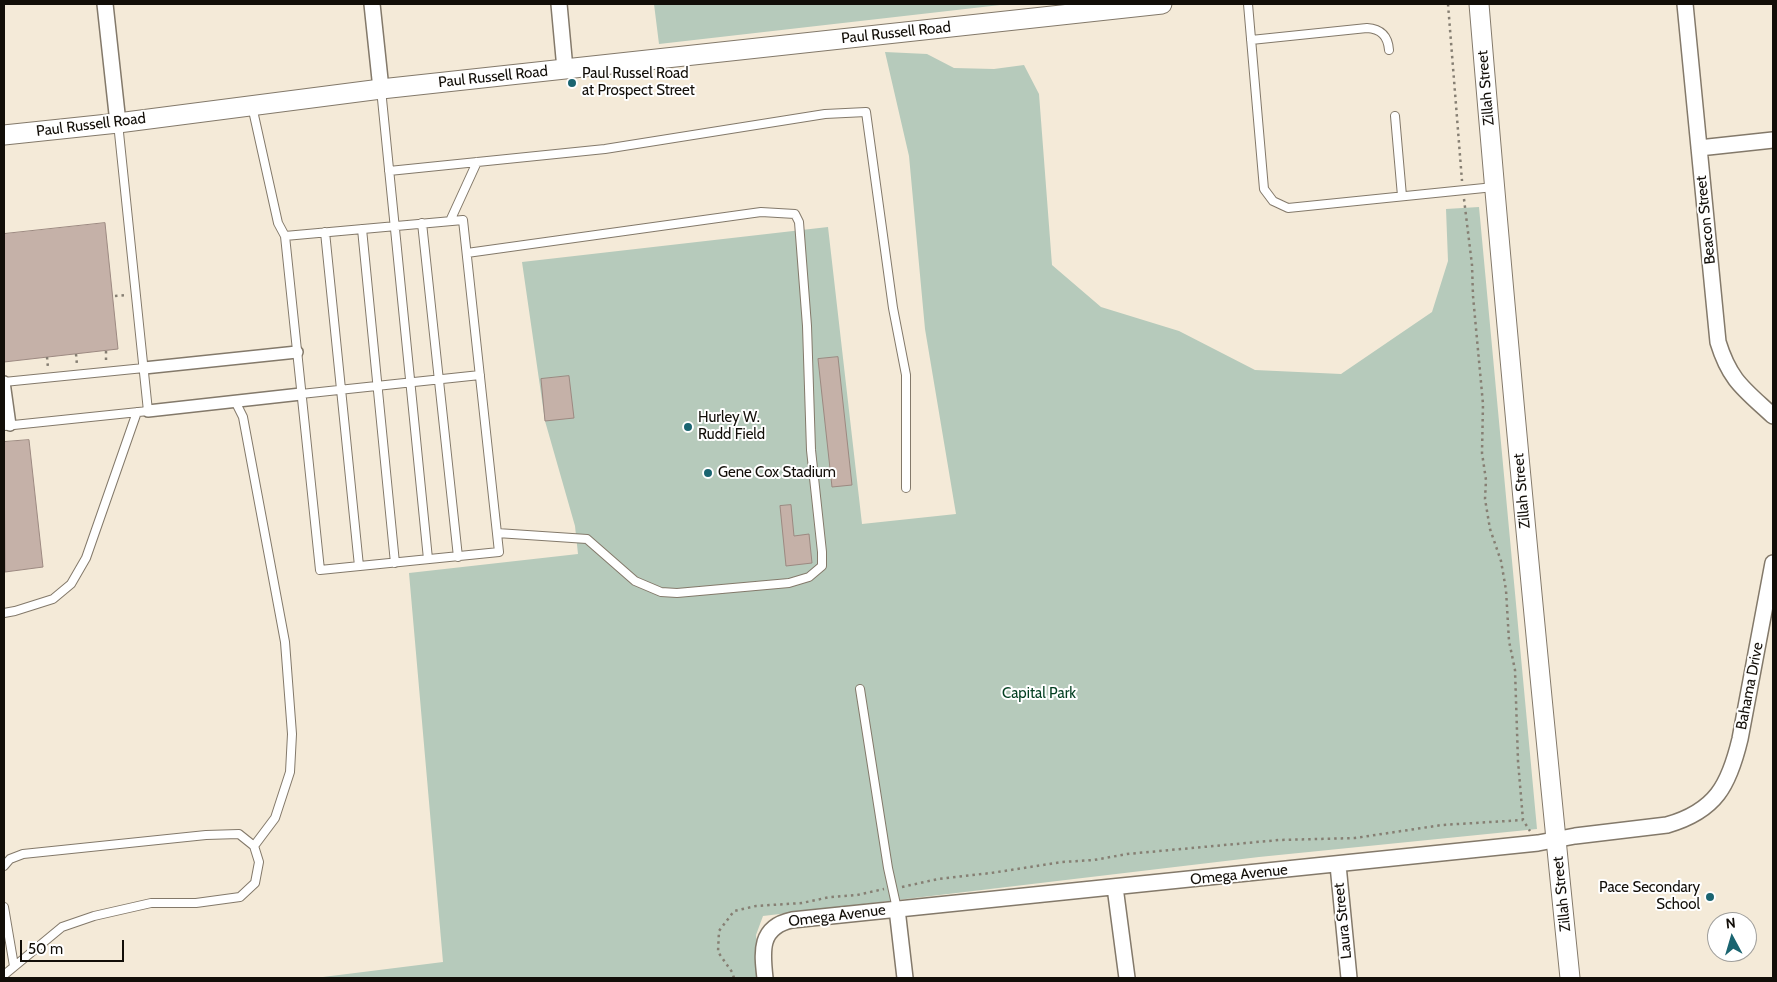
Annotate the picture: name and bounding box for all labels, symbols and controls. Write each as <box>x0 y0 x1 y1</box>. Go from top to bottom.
street label: Paul Russell Road <box>840 18 952 48</box>
street label: Zillah Street <box>1474 50 1498 126</box>
street label: Paul Russell Road <box>437 62 549 92</box>
place label: Paul Russel Road at Prospect Street <box>582 65 695 100</box>
marker: Paul Russel Road at Prospect Street <box>566 77 578 89</box>
street label: Paul Russell Road <box>35 109 147 141</box>
street label: Beacon Street <box>1692 175 1720 265</box>
place label: Hurley W. Rudd Field <box>698 409 765 444</box>
marker: Hurley W. Rudd Field <box>682 421 694 433</box>
street label: Zillah Street <box>1510 453 1534 529</box>
place label: Gene Cox Stadium <box>718 464 836 482</box>
marker: Gene Cox Stadium <box>702 467 714 479</box>
street label: Bahama Drive <box>1733 641 1767 731</box>
park label: Capital Park <box>1002 685 1076 703</box>
street label: Zillah Street <box>1549 855 1575 933</box>
street label: Omega Avenue <box>1189 861 1289 889</box>
place label: Pace Secondary School <box>1599 879 1700 914</box>
street label: Laura Street <box>1330 882 1356 960</box>
marker: Pace Secondary School <box>1704 891 1716 903</box>
street label: Omega Avenue <box>787 901 887 931</box>
north arrow <box>1707 912 1757 962</box>
text: N <box>1725 914 1736 933</box>
scale bar <box>22 930 126 962</box>
text: 50 m <box>28 940 63 958</box>

